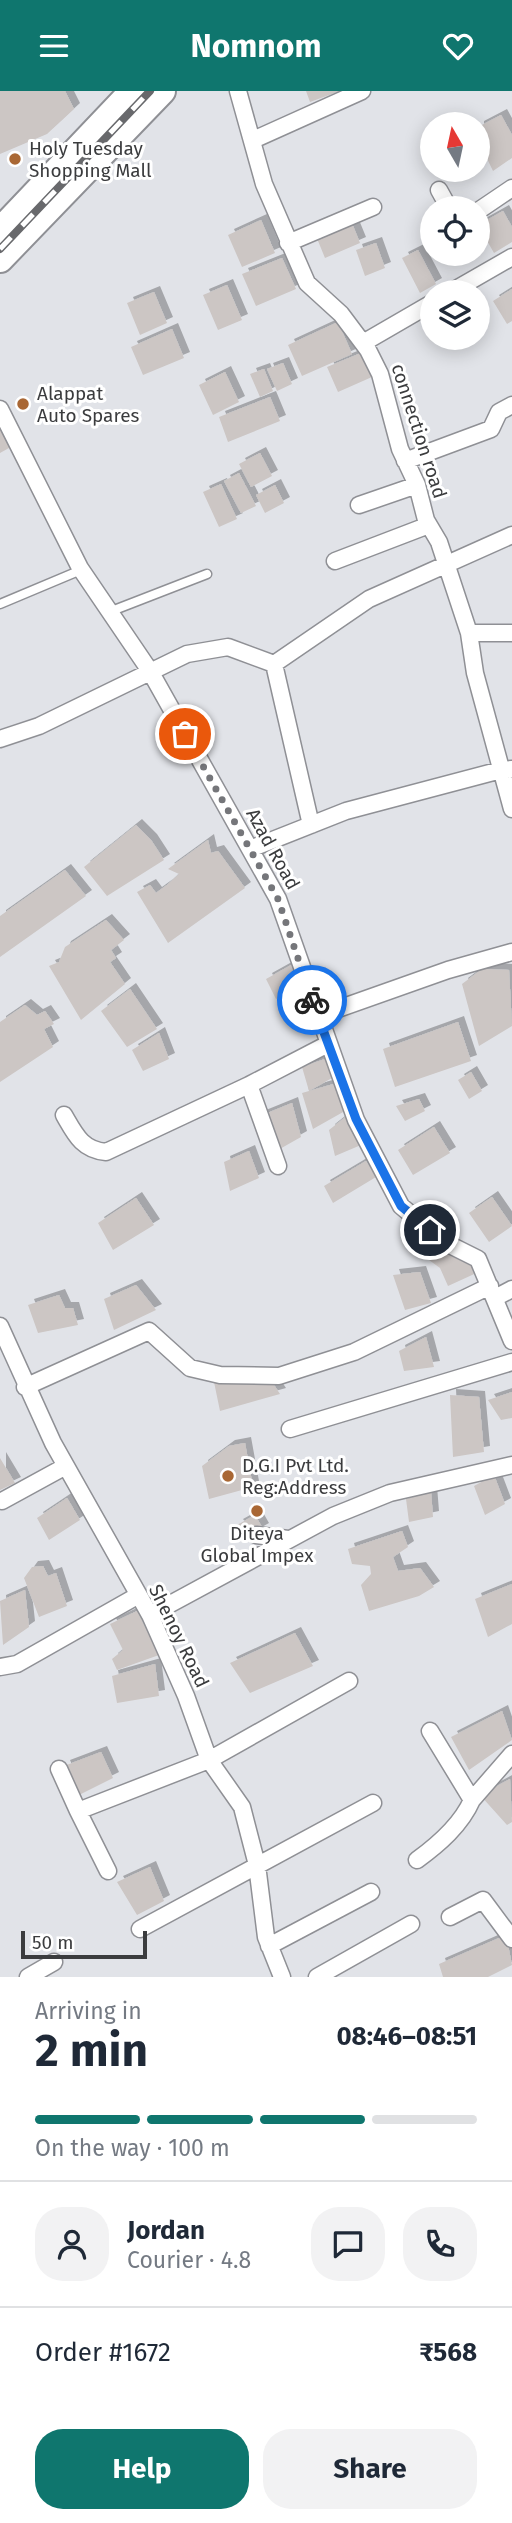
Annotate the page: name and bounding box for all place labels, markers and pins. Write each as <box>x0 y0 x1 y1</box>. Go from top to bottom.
place label: Holy Tuesday Shopping Mall <box>29 137 152 182</box>
marker: Holy Tuesday Shopping Mall <box>7 151 23 167</box>
place label: Alappat Auto Spares <box>37 382 140 427</box>
marker: Alappat Auto Spares <box>15 396 31 412</box>
pin <box>155 704 215 764</box>
pin <box>400 1200 460 1260</box>
place label: D.G.I Pvt Ltd. Reg:Address <box>242 1454 349 1499</box>
marker: D.G.I Pvt Ltd. Reg:Address <box>220 1468 236 1484</box>
marker: Diteya Global Impex <box>249 1503 265 1519</box>
place label: Diteya Global Impex <box>201 1522 314 1567</box>

